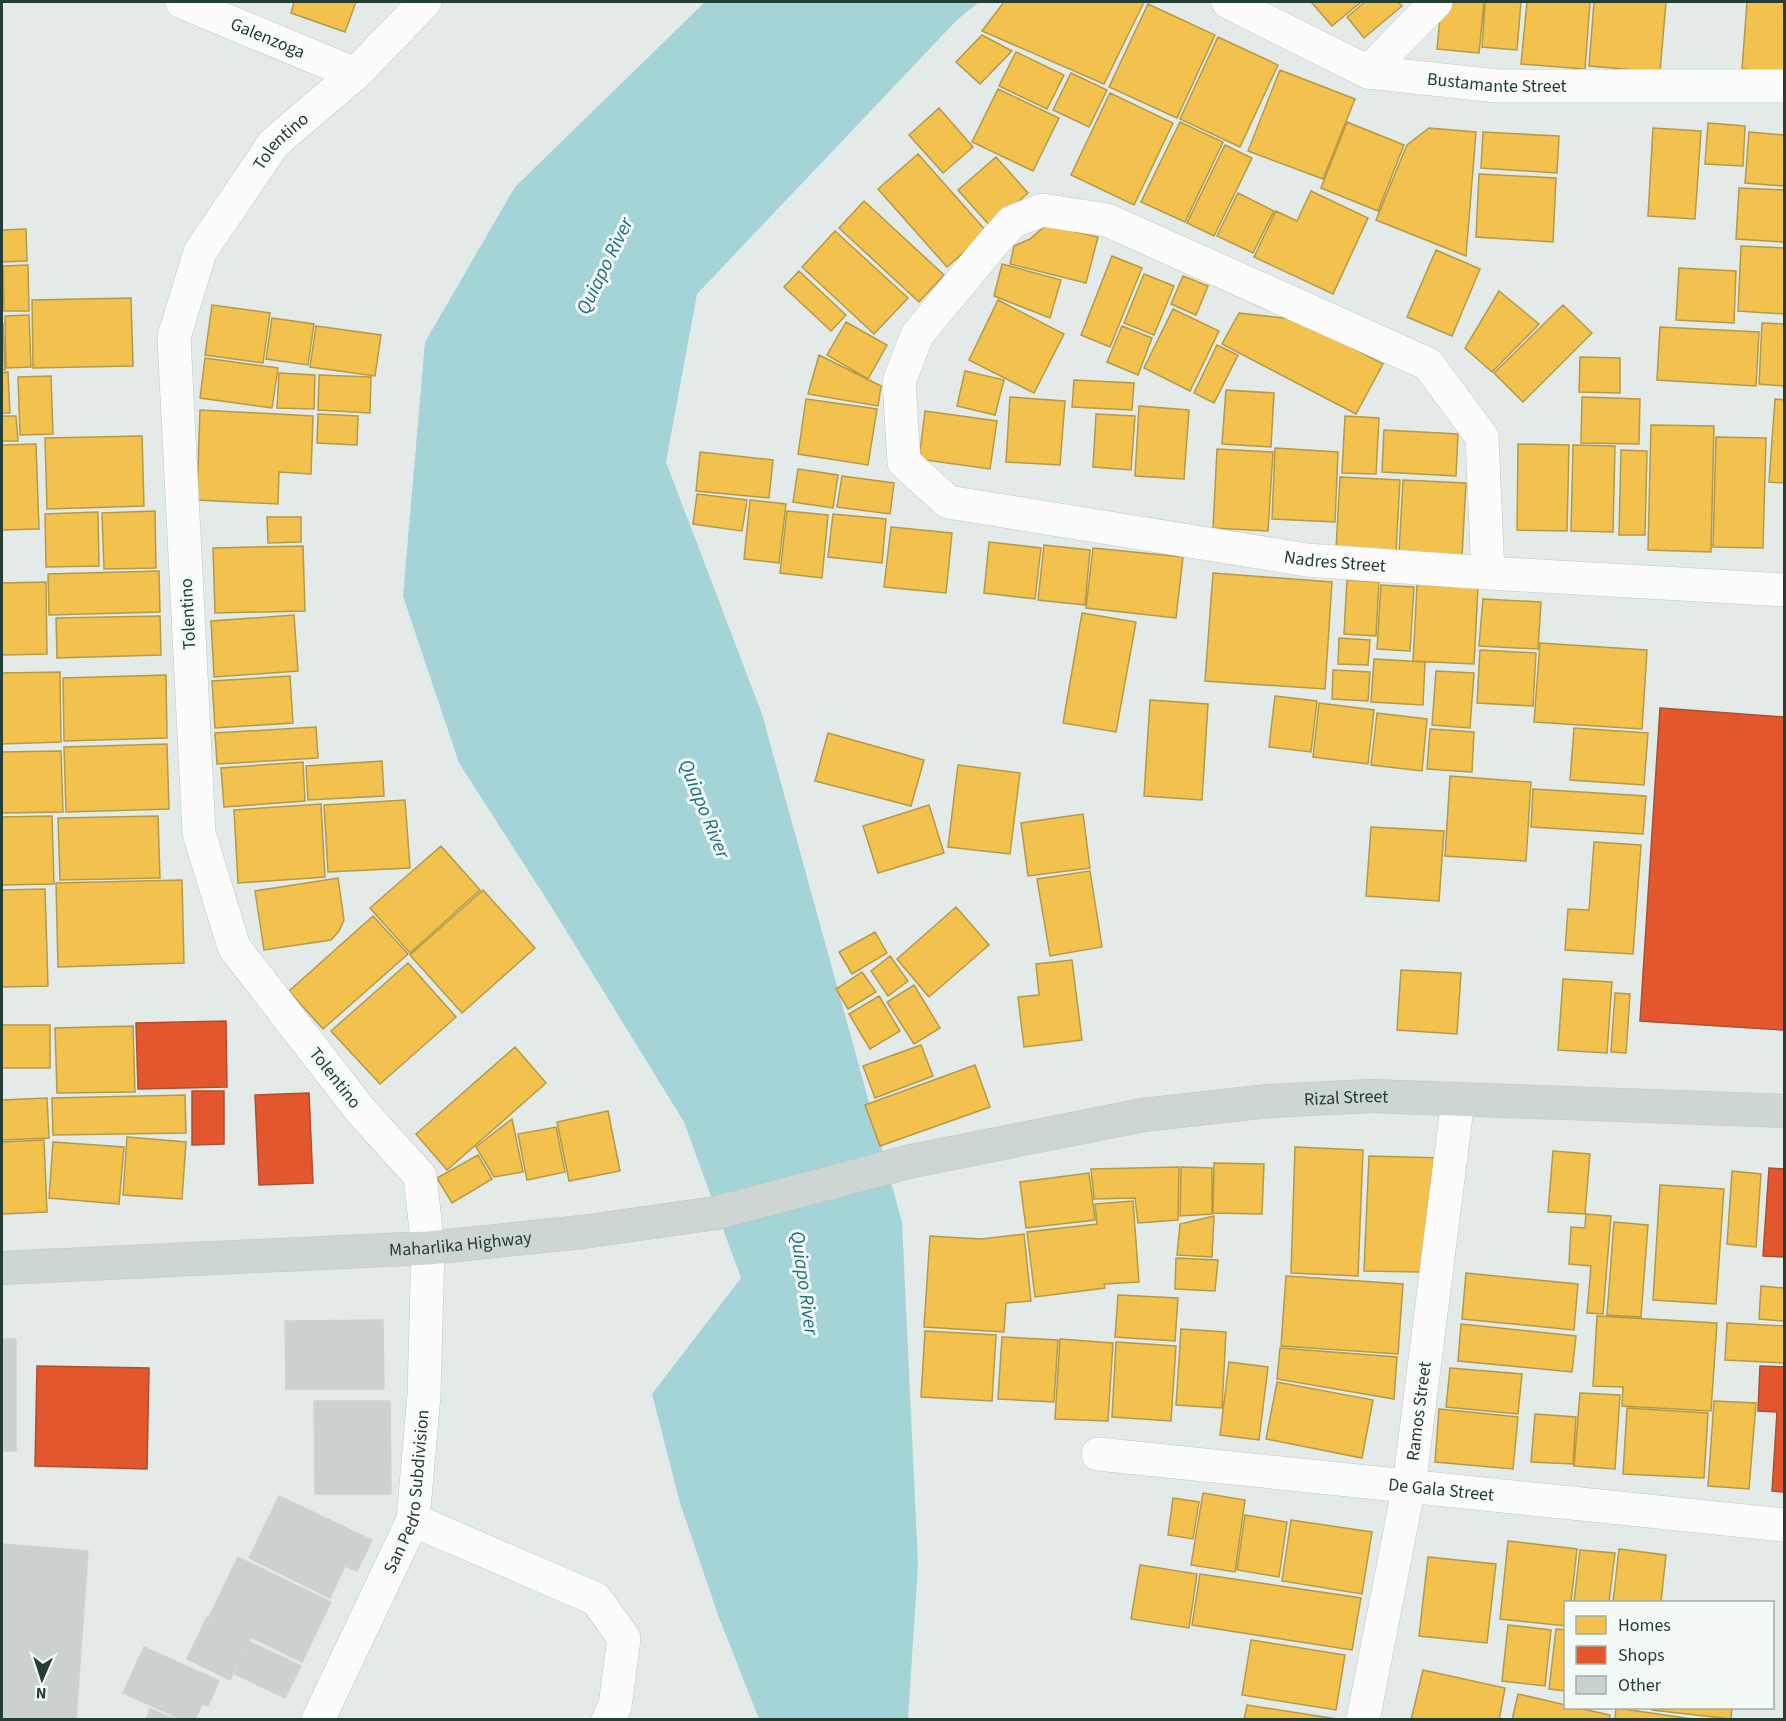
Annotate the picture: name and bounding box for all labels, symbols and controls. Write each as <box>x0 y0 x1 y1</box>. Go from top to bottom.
street label: Galenzoga <box>227 11 309 64</box>
street label: Bustamante Street <box>1426 66 1567 99</box>
street label: Tolentino <box>247 106 314 175</box>
water label: Quiapo River <box>569 212 641 319</box>
street label: Nadres Street <box>1282 544 1387 578</box>
street label: Tolentino <box>174 578 202 650</box>
water label: Quiapo River <box>671 755 737 864</box>
street label: Tolentino <box>303 1042 367 1114</box>
street label: Rizal Street <box>1303 1083 1389 1112</box>
street label: Maharlika Highway <box>388 1225 533 1262</box>
water label: Quiapo River <box>783 1229 825 1338</box>
street label: Ramos Street <box>1400 1360 1437 1462</box>
street label: San Pedro Subdivision <box>377 1408 435 1578</box>
street label: De Gala Street <box>1387 1472 1495 1507</box>
legend <box>1564 1601 1774 1709</box>
text: Homes <box>1618 1613 1671 1638</box>
text: Shops <box>1618 1643 1665 1668</box>
north arrow <box>12 1649 72 1709</box>
text: Other <box>1618 1673 1662 1698</box>
text: N <box>35 1682 47 1704</box>

